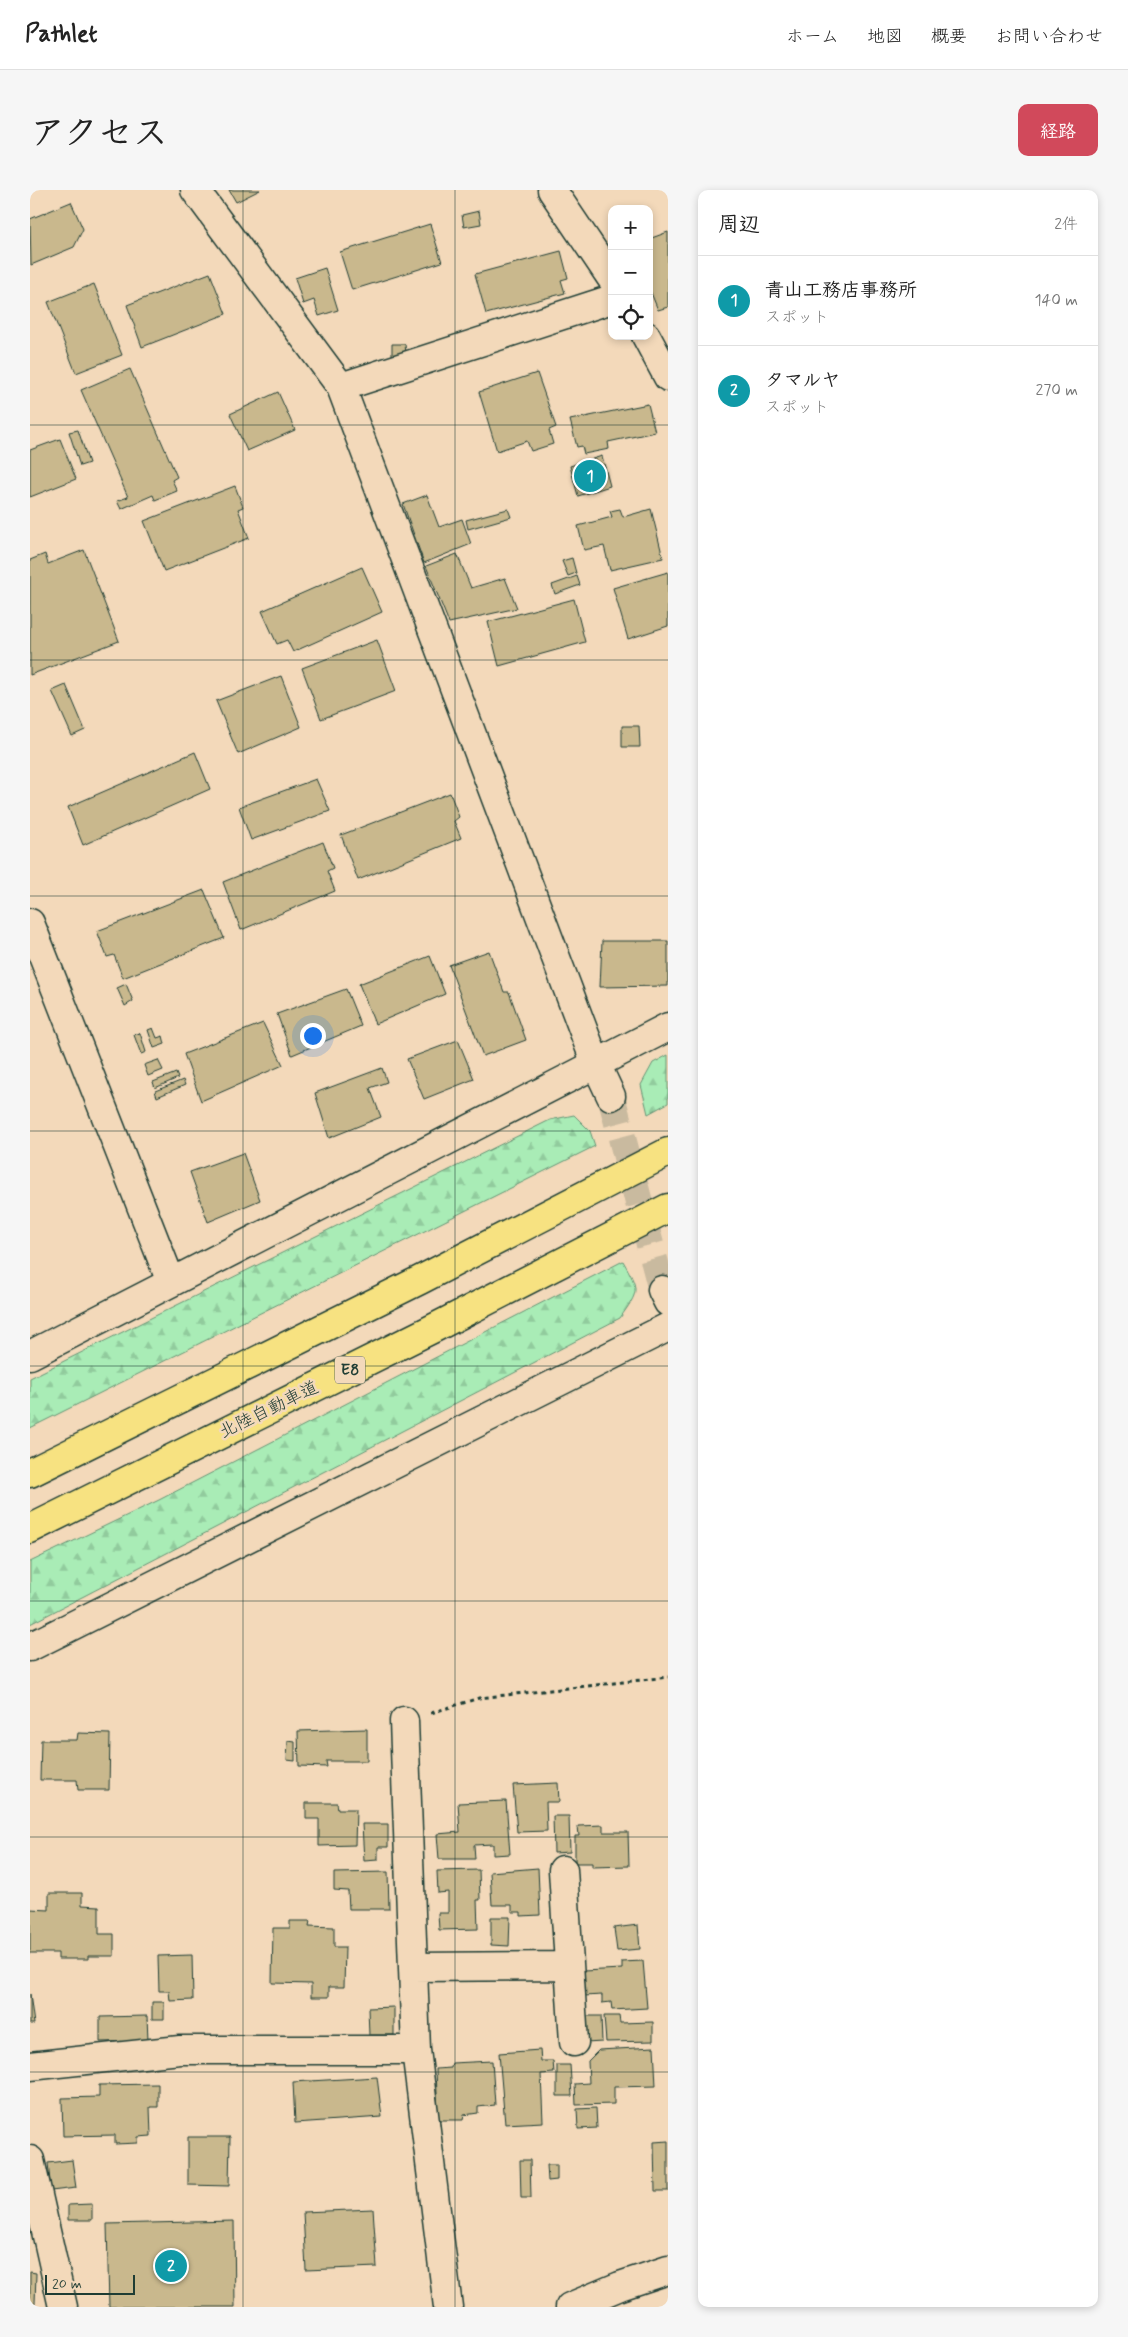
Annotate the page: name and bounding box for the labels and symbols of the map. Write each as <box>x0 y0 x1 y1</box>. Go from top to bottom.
pin: 1 <box>574 457 606 495</box>
your location <box>300 1023 326 1049</box>
road number: E8 <box>335 1356 365 1384</box>
street label: 北陸自動車道 <box>215 1376 323 1444</box>
pin: 2 <box>155 2247 187 2285</box>
scale bar <box>45 2272 135 2295</box>

